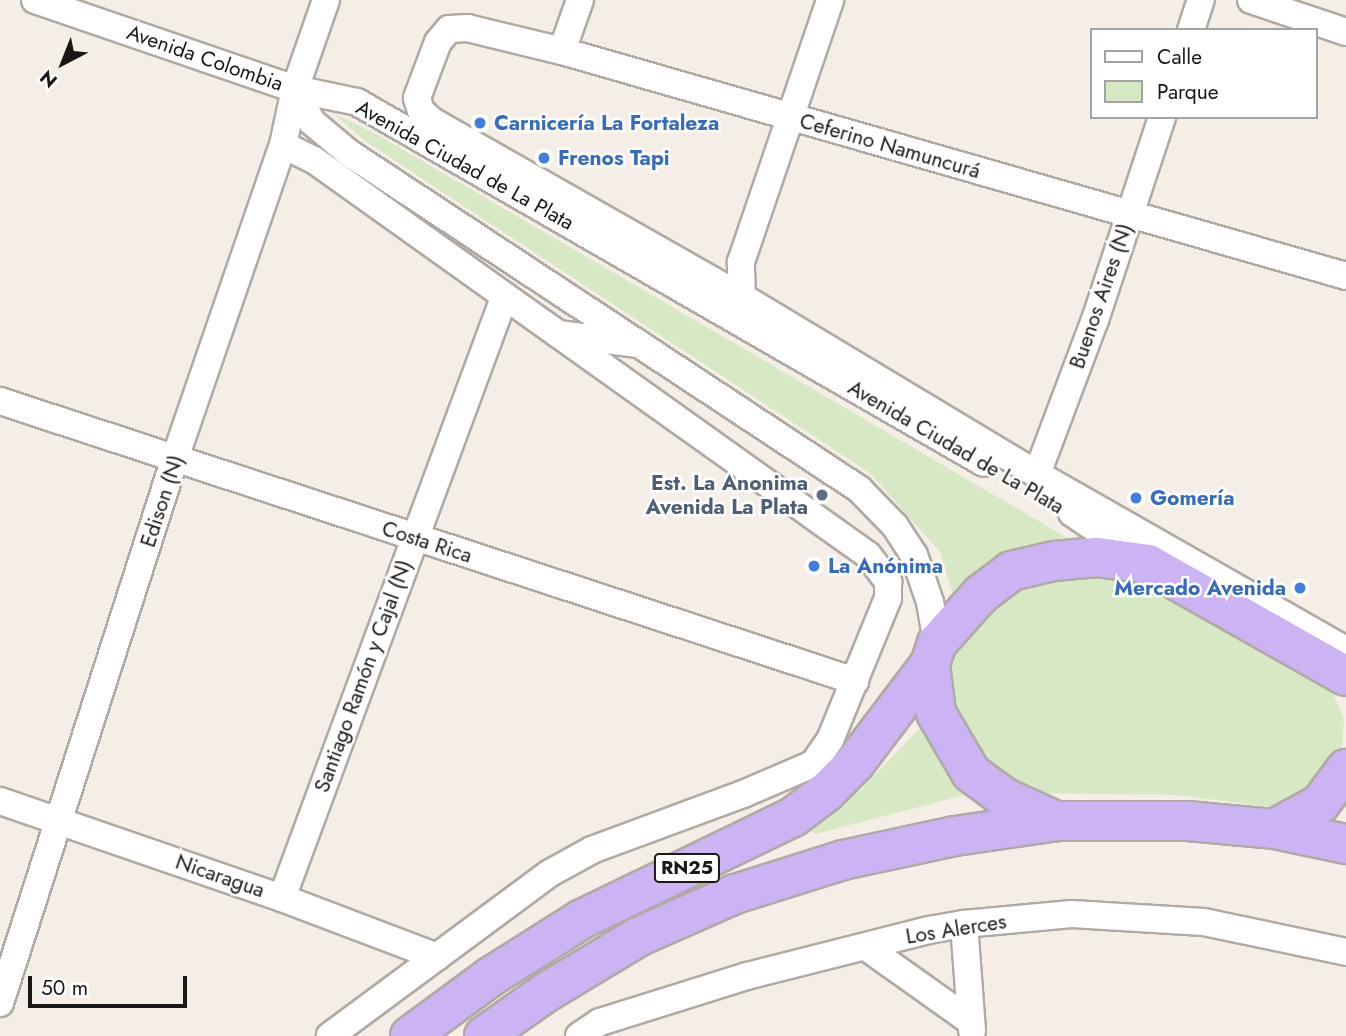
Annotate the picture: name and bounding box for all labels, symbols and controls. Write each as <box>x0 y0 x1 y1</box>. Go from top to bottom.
street label: Avenida Colombia <box>124 19 286 97</box>
north arrow <box>28 28 98 98</box>
legend <box>1090 28 1318 119</box>
text: Calle <box>1157 42 1202 72</box>
text: N <box>34 64 63 94</box>
text: Parque <box>1157 77 1219 107</box>
street label: Avenida Ciudad de La Plata <box>352 95 578 235</box>
street label: Ceferino Namuncurá <box>797 108 983 184</box>
place label: Carnicería La Fortaleza <box>494 110 719 136</box>
marker: Carnicería La Fortaleza <box>472 115 488 131</box>
place label: Frenos Tapi <box>558 145 670 171</box>
marker: Frenos Tapi <box>536 150 552 166</box>
street label: Buenos Aires (N) <box>1064 220 1138 372</box>
street label: Avenida Ciudad de La Plata <box>844 375 1068 519</box>
street label: Edison (N) <box>135 452 189 550</box>
place label: Est. La Anonima Avenida La Plata <box>646 470 808 520</box>
place label: Gomería <box>1150 485 1234 511</box>
marker: Est. La Anonima Avenida La Plata <box>814 487 830 503</box>
marker: Gomería <box>1128 490 1144 506</box>
street label: Costa Rica <box>379 516 475 568</box>
place label: La Anónima <box>828 553 943 579</box>
street label: Santiago Ramón y Cajal (N) <box>309 556 417 796</box>
marker: La Anónima <box>806 558 822 574</box>
place label: Mercado Avenida <box>1114 575 1286 601</box>
marker: Mercado Avenida <box>1292 580 1308 596</box>
street label: Nicaragua <box>172 849 268 903</box>
road number: RN25 <box>654 852 720 884</box>
street label: Los Alerces <box>904 909 1008 949</box>
scale bar <box>32 962 191 1006</box>
text: 50 m <box>41 973 88 1003</box>

